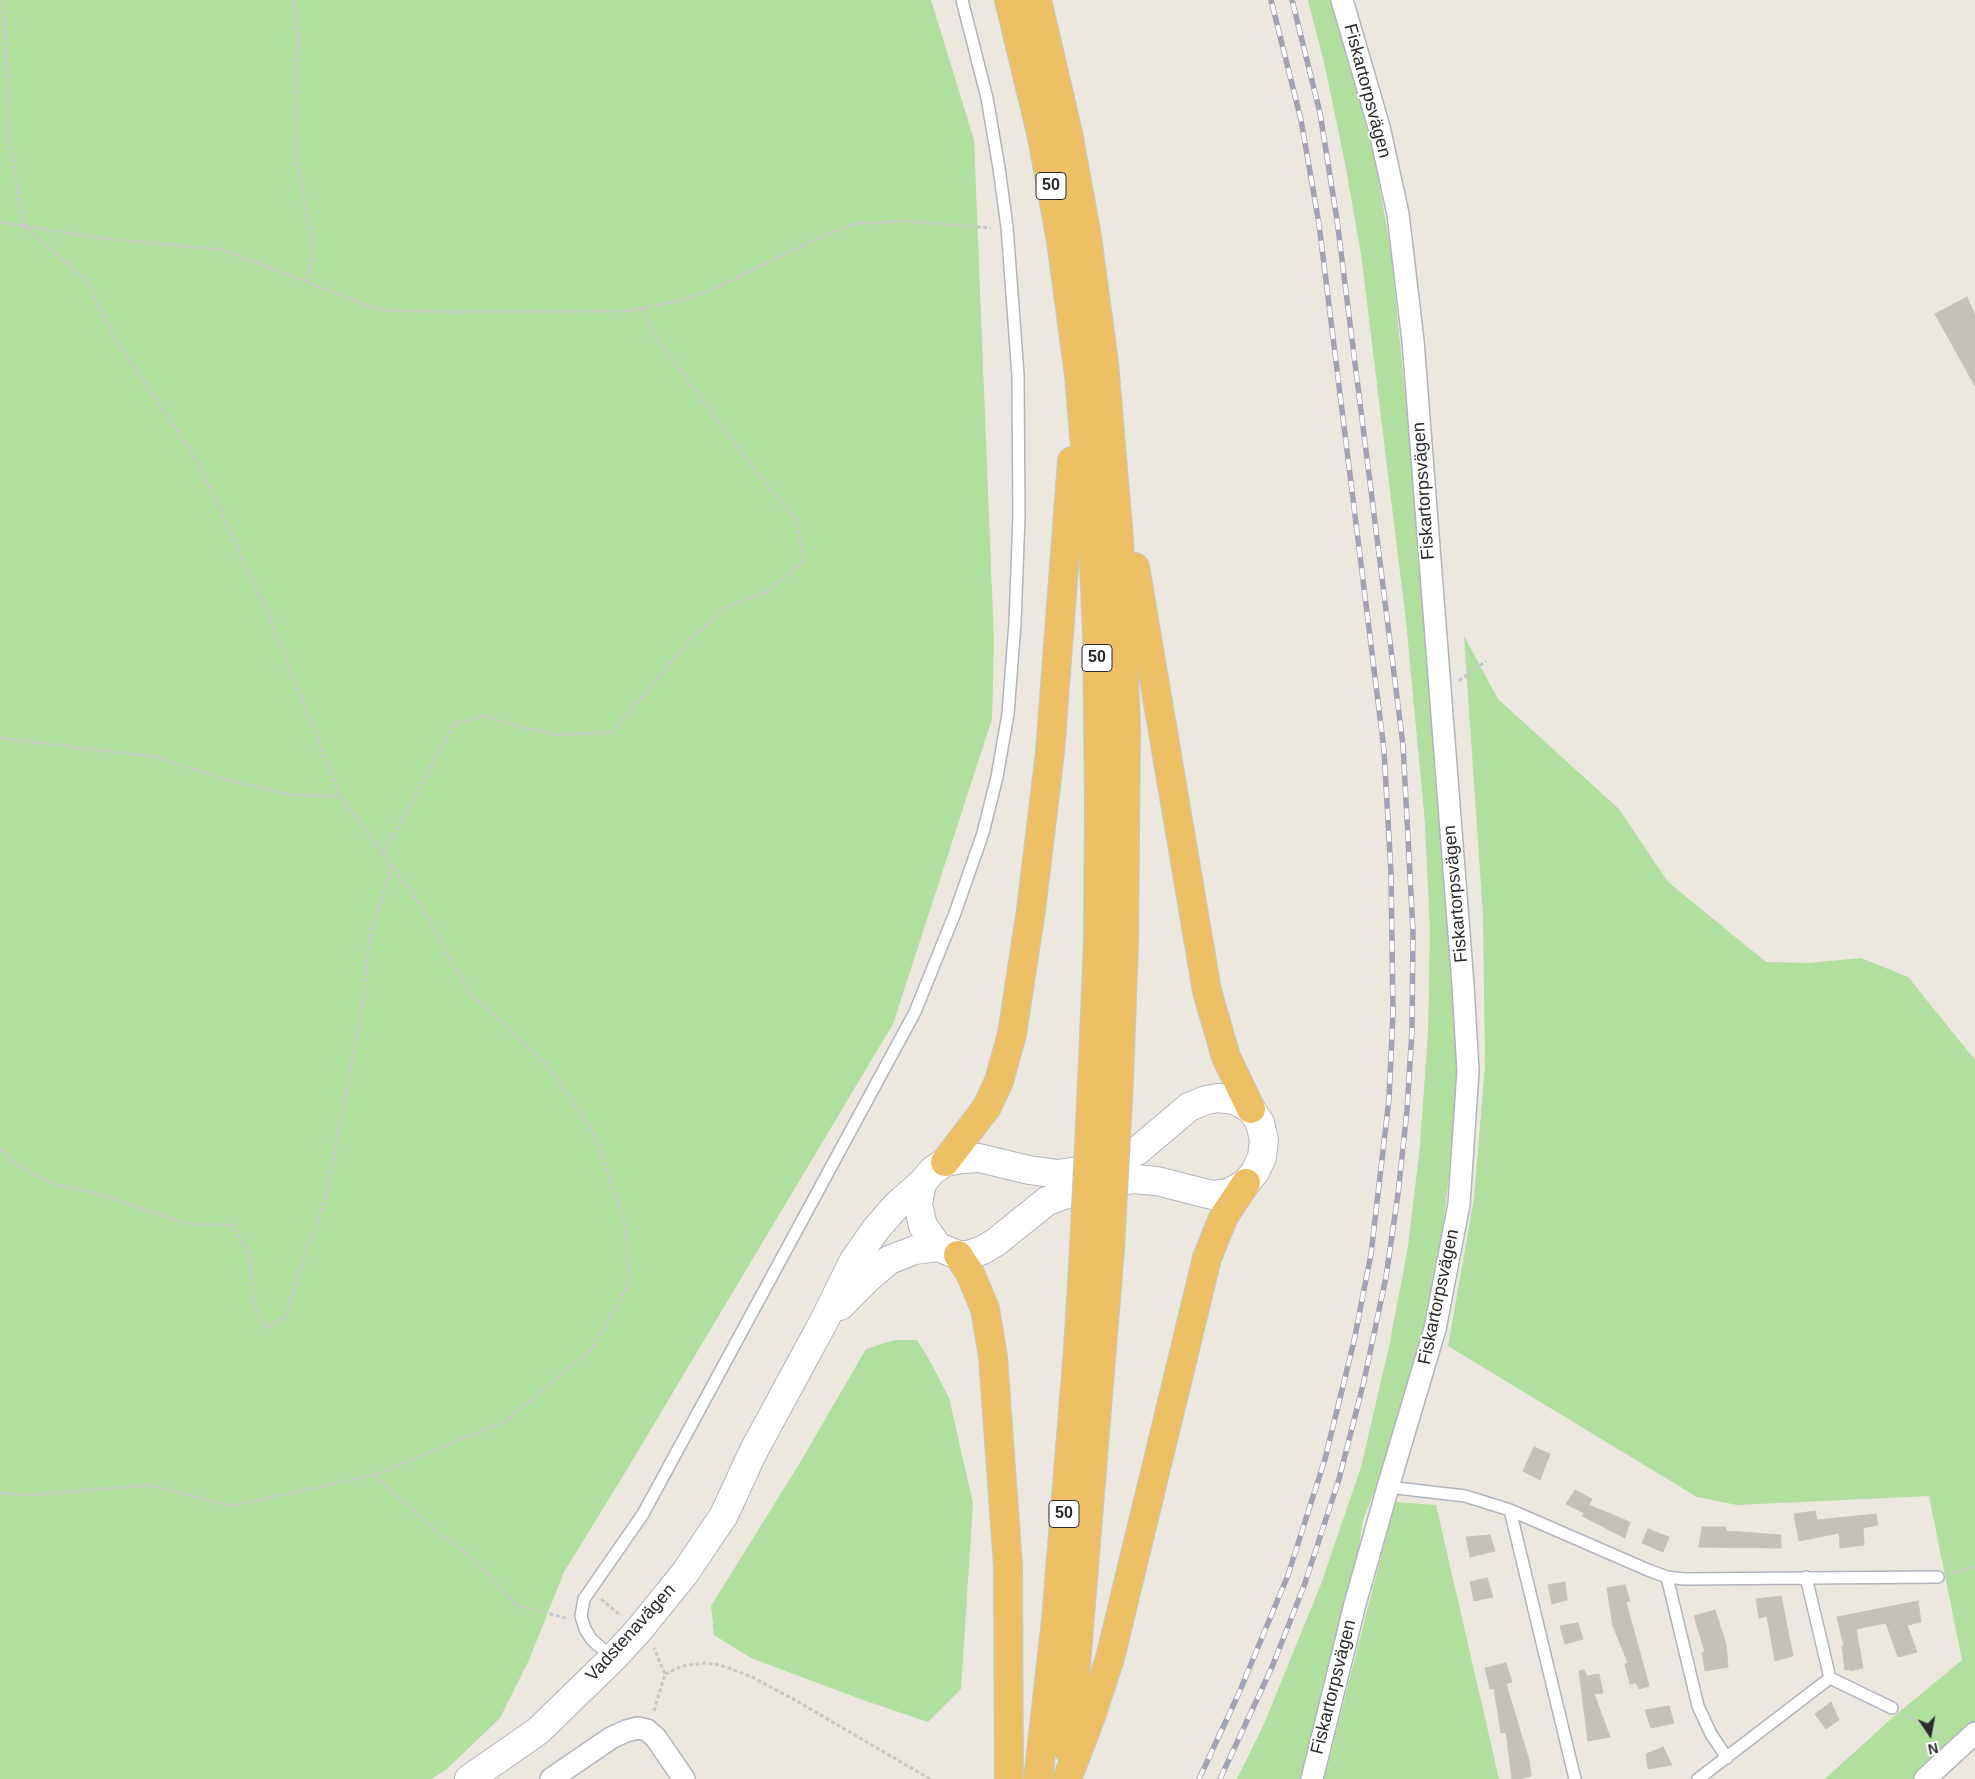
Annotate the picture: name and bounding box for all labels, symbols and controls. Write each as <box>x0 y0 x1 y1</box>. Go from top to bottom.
street label: Fiskartorpsvägen <box>1339 22 1395 160</box>
road number: 50 <box>1036 172 1066 200</box>
street label: Fiskartorpsvägen <box>1408 421 1440 561</box>
road number: 50 <box>1082 644 1112 671</box>
street label: Fiskartorpsvägen <box>1439 824 1473 964</box>
street label: Fiskartorpsvägen <box>1414 1227 1464 1367</box>
road number: 50 <box>1049 1500 1079 1528</box>
street label: Vadstenavägen <box>582 1580 680 1686</box>
street label: Fiskartorpsvägen <box>1307 1617 1361 1757</box>
north arrow <box>1905 1709 1955 1759</box>
text: N <box>1927 1740 1940 1758</box>

